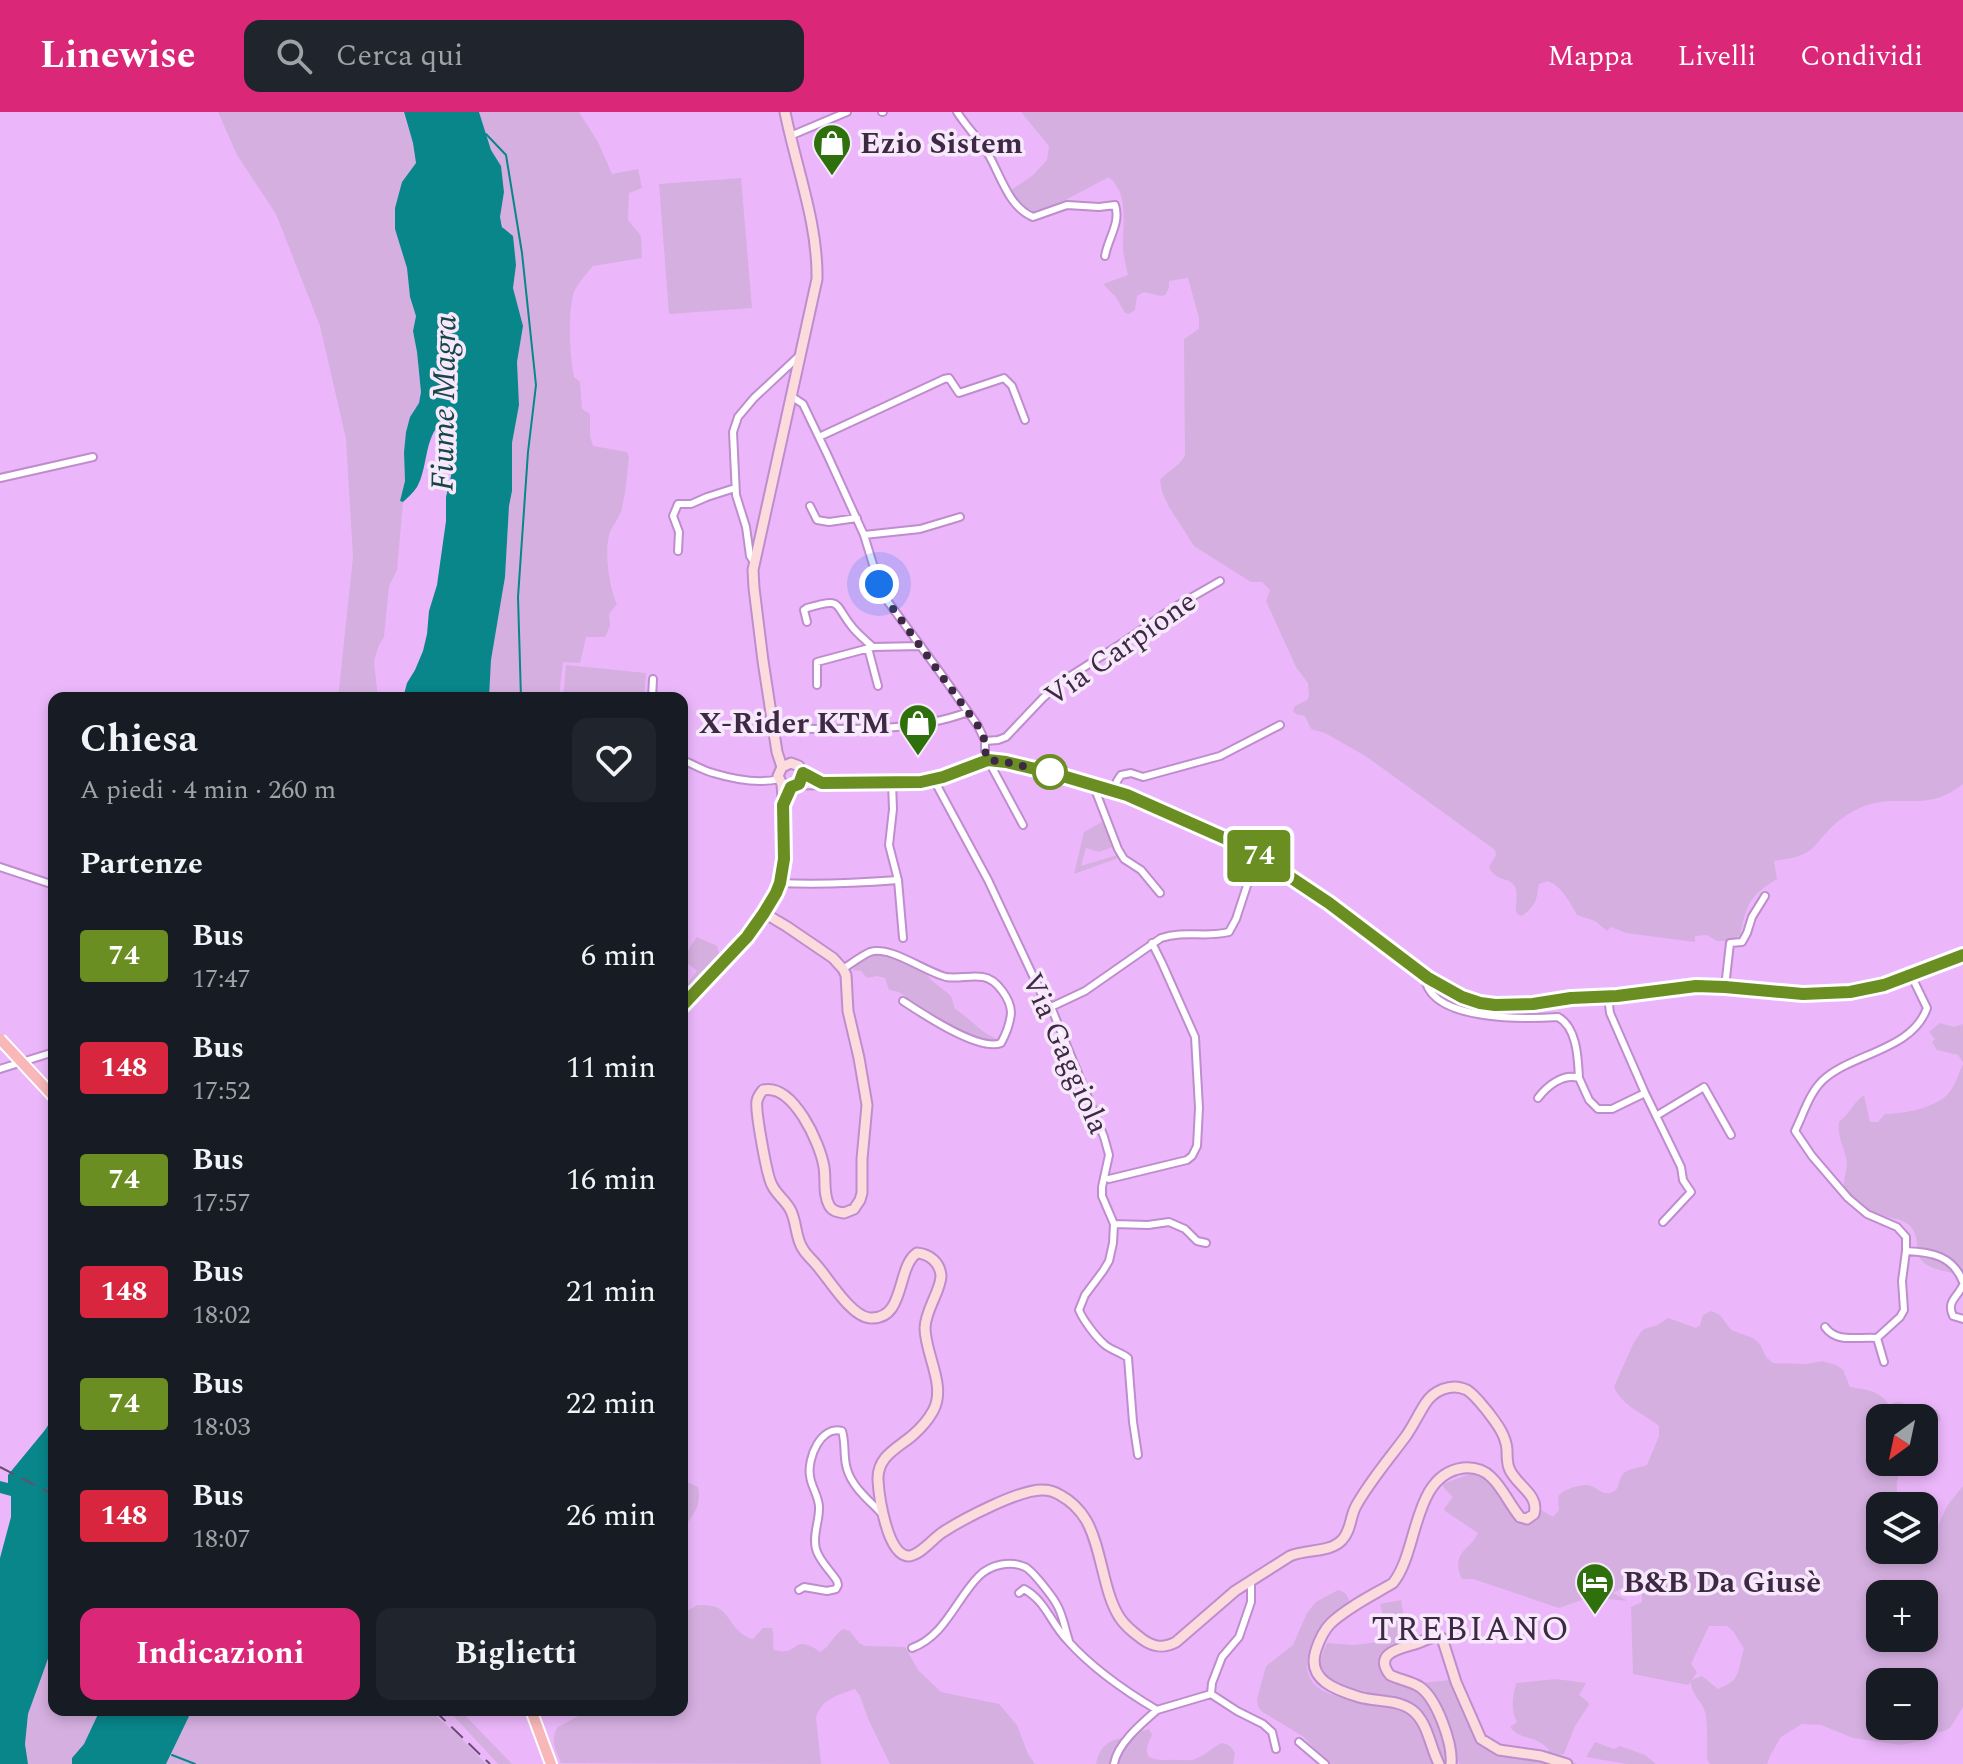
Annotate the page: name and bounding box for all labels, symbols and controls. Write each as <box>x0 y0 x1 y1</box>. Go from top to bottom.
search box <box>244 20 804 92</box>
text: Linewise <box>40 27 196 85</box>
text: Cerca qui <box>336 33 463 79</box>
icon: search <box>272 34 316 78</box>
text: Mappa <box>1547 35 1634 78</box>
text: Livelli <box>1678 35 1756 78</box>
text: Condividi <box>1800 35 1923 78</box>
place label: Ezio Sistem <box>860 121 1023 167</box>
shop icon: Ezio Sistem <box>811 122 853 177</box>
water label: Fiume Magra <box>418 314 471 492</box>
your location <box>859 564 899 604</box>
street label: Via Carpione <box>1035 579 1206 718</box>
place label: X-Rider KTM <box>698 701 890 747</box>
shop icon: X-Rider KTM <box>897 702 939 757</box>
text: Chiesa <box>80 711 198 769</box>
button: heart <box>572 718 656 802</box>
unlabelled marker <box>1033 755 1067 789</box>
text: A piedi · 4 min · 260 m <box>80 770 336 810</box>
line badge: 74 <box>1223 830 1295 882</box>
text: 74 <box>1243 834 1275 877</box>
text: Partenze <box>80 841 203 887</box>
text: Bus <box>192 913 244 959</box>
text: 6 min <box>581 933 656 979</box>
text: 74 <box>108 934 140 977</box>
text: 17:47 <box>192 959 251 999</box>
street label: Via Gaggiola <box>1009 965 1121 1142</box>
text: Bus <box>192 1025 244 1071</box>
text: 11 min <box>566 1045 656 1091</box>
text: 148 <box>100 1046 148 1089</box>
text: 17:52 <box>192 1071 251 1111</box>
text: Bus <box>192 1137 244 1183</box>
text: 16 min <box>566 1157 656 1203</box>
text: 74 <box>108 1158 140 1201</box>
text: 17:57 <box>192 1183 251 1223</box>
text: Bus <box>192 1249 244 1295</box>
text: 21 min <box>566 1269 656 1315</box>
text: 148 <box>100 1270 148 1313</box>
text: 18:02 <box>192 1295 251 1335</box>
text: Bus <box>192 1361 244 1407</box>
text: 22 min <box>566 1381 656 1427</box>
text: 74 <box>108 1382 140 1425</box>
north arrow <box>1866 1404 1938 1476</box>
map controls <box>1866 1404 1938 1740</box>
text: 18:03 <box>192 1407 251 1447</box>
text: Bus <box>192 1473 244 1519</box>
button: layers <box>1866 1492 1938 1564</box>
text: 26 min <box>566 1493 656 1539</box>
text: 148 <box>100 1494 148 1537</box>
text: 18:07 <box>192 1519 251 1559</box>
place label: B&B Da Giusè <box>1623 1560 1821 1606</box>
hotel icon: B&B Da Giusè <box>1574 1561 1616 1616</box>
button: + <box>1866 1580 1938 1652</box>
district label: TREBIANO <box>1371 1604 1571 1656</box>
button: Indicazioni <box>80 1608 360 1700</box>
button: Biglietti <box>376 1608 656 1700</box>
button: − <box>1866 1668 1938 1740</box>

